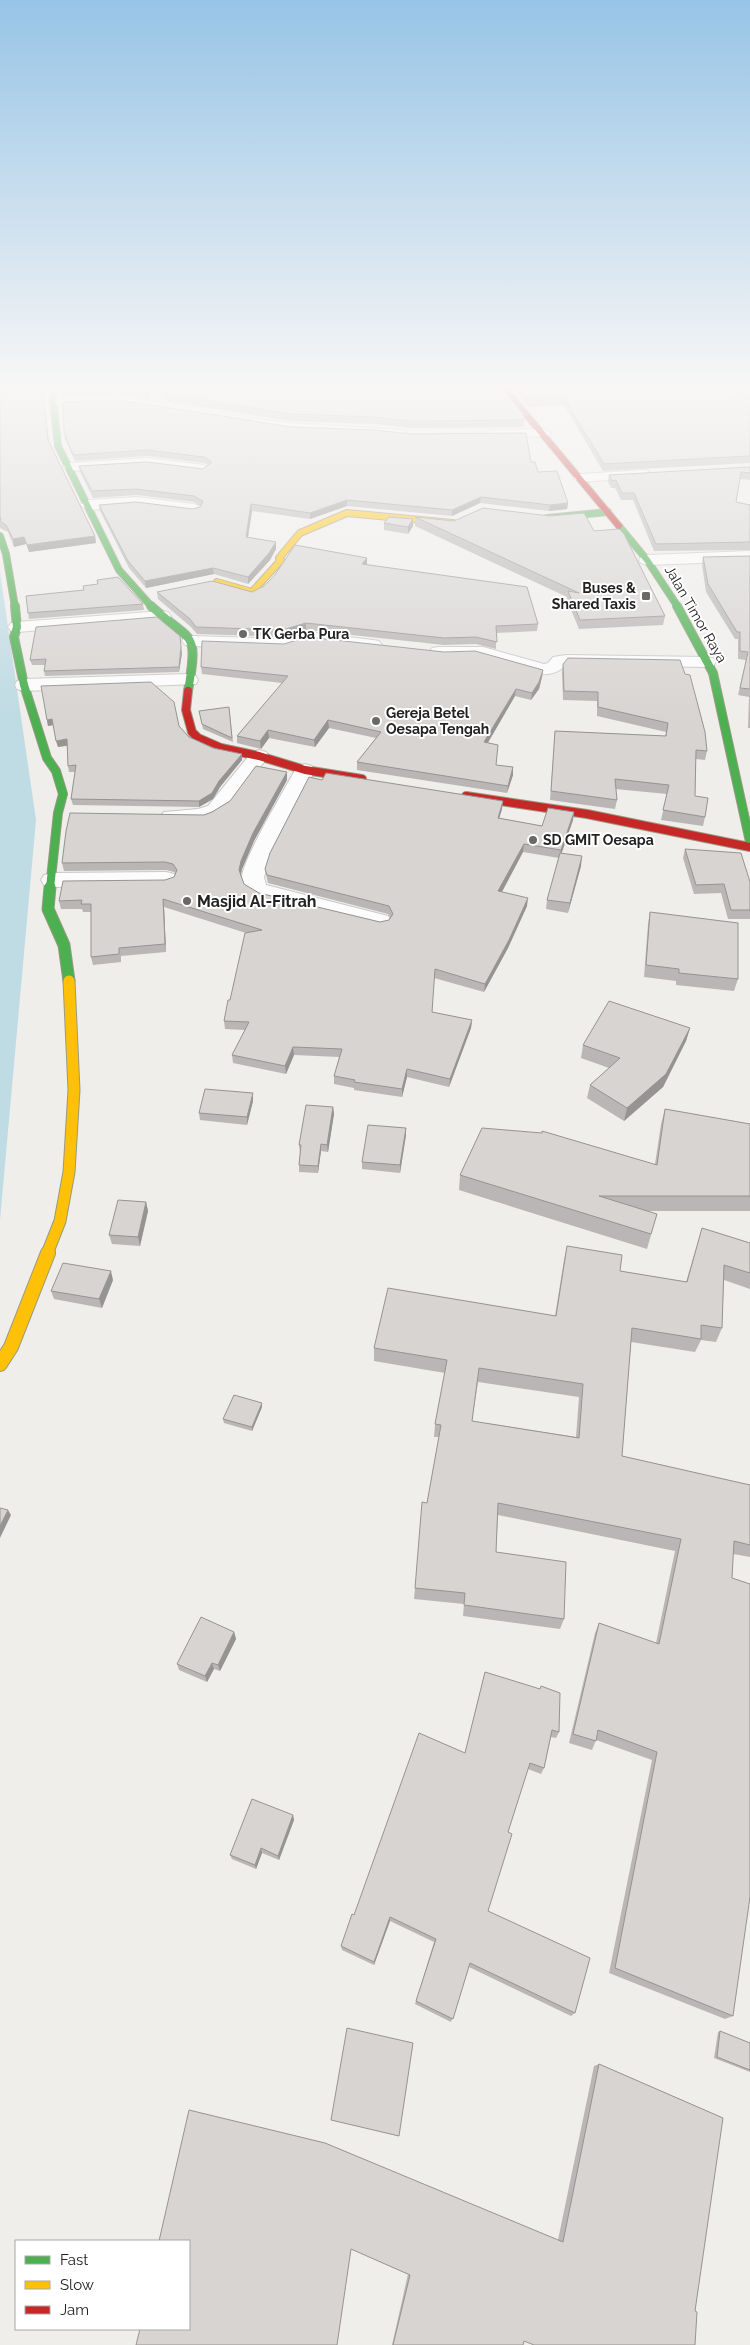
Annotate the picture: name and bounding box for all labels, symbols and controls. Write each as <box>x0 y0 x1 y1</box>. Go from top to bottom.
street label: Jalan Timor Raya <box>662 563 730 665</box>
place label: Buses & Shared Taxis <box>552 580 636 612</box>
marker: Buses & Shared Taxis <box>640 590 652 602</box>
place label: TK Gerba Pura <box>253 626 349 642</box>
marker: TK Gerba Pura <box>237 628 249 640</box>
place label: Gereja Betel Oesapa Tengah <box>386 705 489 737</box>
marker: Gereja Betel Oesapa Tengah <box>370 715 382 727</box>
place label: SD GMIT Oesapa <box>543 832 654 848</box>
marker: SD GMIT Oesapa <box>527 834 539 846</box>
place label: Masjid Al-Fitrah <box>197 892 316 911</box>
marker: Masjid Al-Fitrah <box>181 895 193 907</box>
legend <box>15 2240 190 2330</box>
text: Fast <box>60 2251 88 2269</box>
text: Slow <box>60 2276 94 2294</box>
text: Jam <box>60 2301 89 2319</box>

